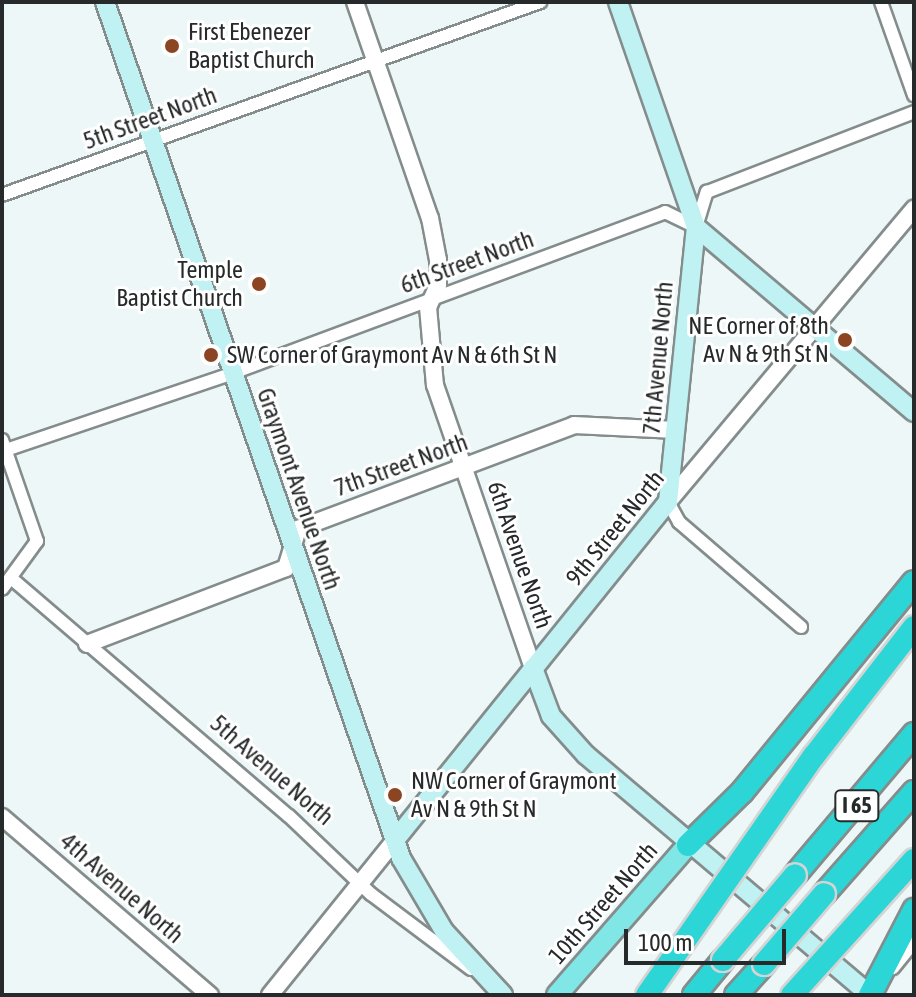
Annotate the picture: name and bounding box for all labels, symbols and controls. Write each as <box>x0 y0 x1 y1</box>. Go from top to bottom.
place label: First Ebenezer Baptist Church <box>188 18 315 74</box>
marker: First Ebenezer Baptist Church <box>163 37 181 55</box>
street label: 5th Street North <box>79 81 221 155</box>
street label: 6th Street North <box>396 225 538 299</box>
place label: Temple Baptist Church <box>116 256 243 312</box>
marker: Temple Baptist Church <box>250 275 268 293</box>
street label: 7th Avenue North <box>637 280 679 436</box>
place label: NE Corner of 8th Av N & 9th St N <box>688 312 829 368</box>
marker: NE Corner of 8th Av N & 9th St N <box>836 331 854 349</box>
place label: SW Corner of Graymont Av N & 6th St N <box>227 341 558 369</box>
marker: SW Corner of Graymont Av N & 6th St N <box>202 346 220 364</box>
street label: Graymont Avenue North <box>251 384 347 594</box>
street label: 7th Street North <box>330 428 472 502</box>
street label: 9th Street North <box>560 465 670 591</box>
street label: 6th Avenue North <box>481 478 559 632</box>
street label: 5th Avenue North <box>205 709 339 831</box>
place label: NW Corner of Graymont Av N & 9th St N <box>411 767 617 823</box>
marker: NW Corner of Graymont Av N & 9th St N <box>386 786 404 804</box>
road number: I 65 <box>833 788 881 824</box>
street label: 4th Avenue North <box>55 827 189 949</box>
street label: 10th Street North <box>543 837 663 969</box>
scale bar <box>628 913 790 963</box>
text: 100 m <box>638 929 692 956</box>

